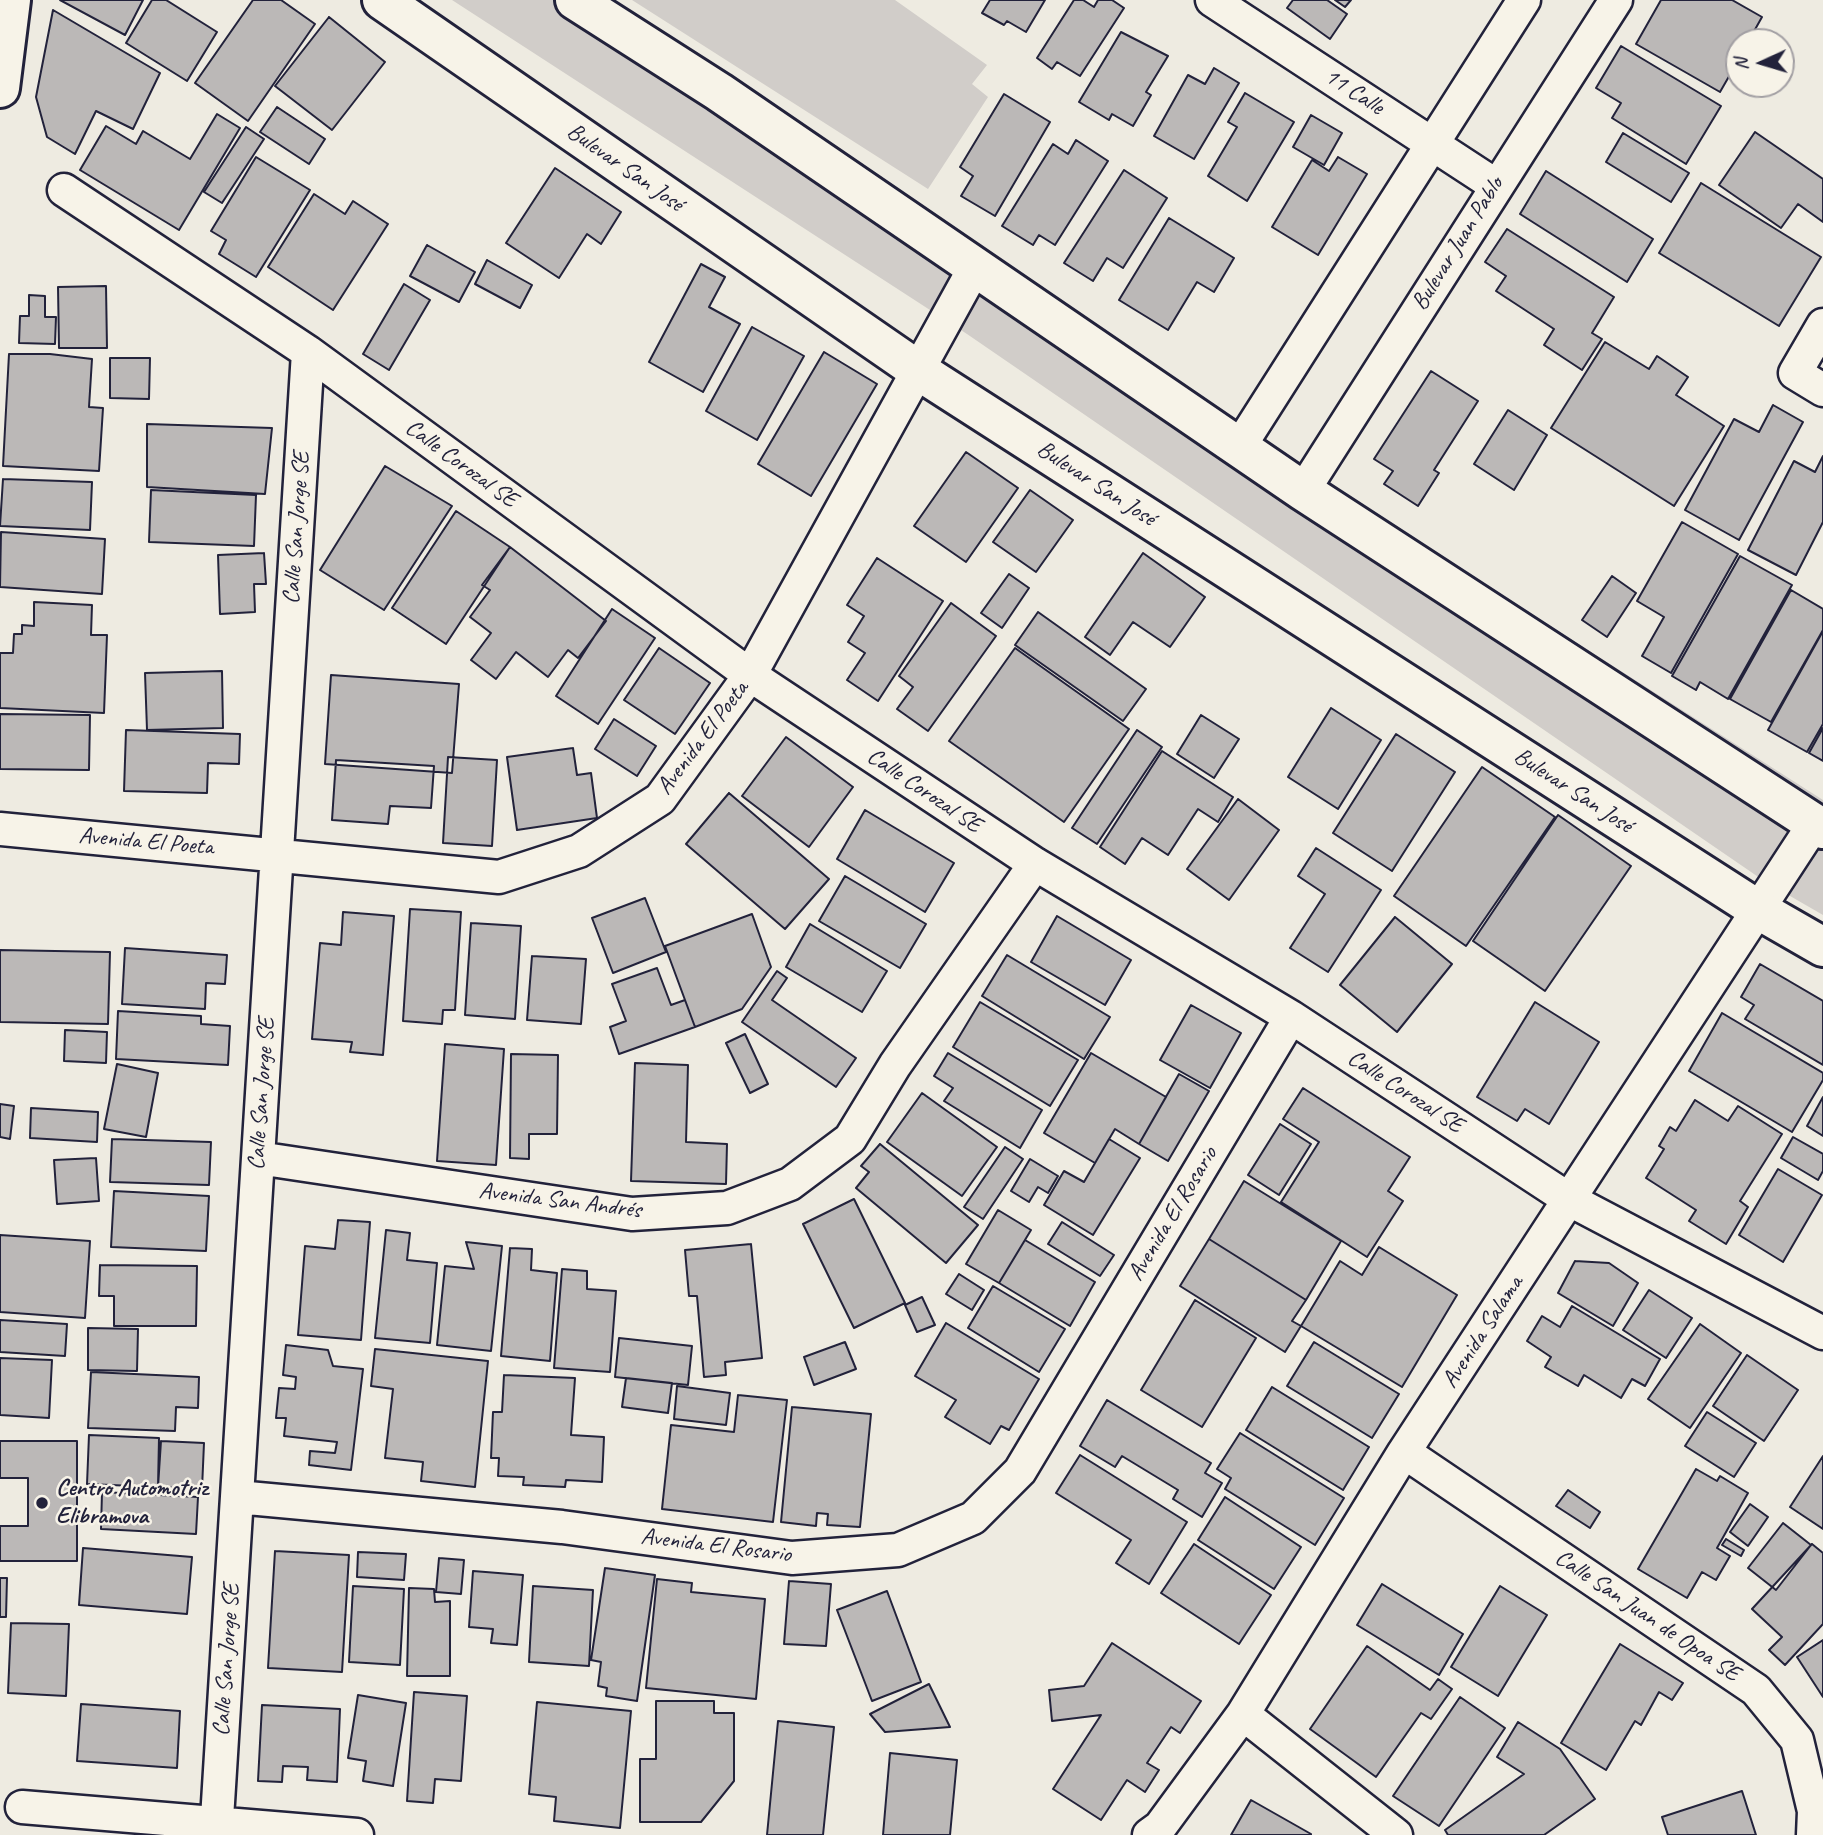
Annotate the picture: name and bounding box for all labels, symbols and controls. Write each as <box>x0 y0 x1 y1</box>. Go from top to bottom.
north arrow <box>1725 28 1795 98</box>
text: N <box>1729 58 1753 71</box>
street label: 11 Calle <box>1319 62 1389 122</box>
street label: Bulevar San José <box>561 117 689 219</box>
street label: Bulevar Juan Pablo <box>1406 172 1510 316</box>
street label: Calle Corozal SE <box>399 414 523 514</box>
street label: Bulevar San José <box>1031 435 1161 533</box>
street label: Calle San Jorge SE <box>277 451 317 605</box>
street label: Avenida El Poeta <box>651 675 755 801</box>
street label: Calle Corozal SE <box>861 742 987 840</box>
street label: Bulevar San José <box>1508 742 1638 840</box>
street label: Avenida El Poeta <box>77 822 215 862</box>
street label: Calle San Jorge SE <box>242 1017 282 1171</box>
street label: Calle Corozal SE <box>1342 1044 1468 1140</box>
street label: Avenida El Rosario <box>1122 1142 1224 1286</box>
street label: Avenida San Andrés <box>477 1177 643 1225</box>
street label: Avenida Salama <box>1436 1270 1530 1394</box>
place label: Centro Automotriz Elibramova <box>56 1475 207 1531</box>
marker: Centro Automotriz Elibramova <box>34 1495 50 1511</box>
street label: Avenida El Rosario <box>639 1522 793 1570</box>
street label: Calle San Juan de Opoa SE <box>1549 1544 1745 1688</box>
street label: Calle San Jorge SE <box>207 1583 247 1737</box>

